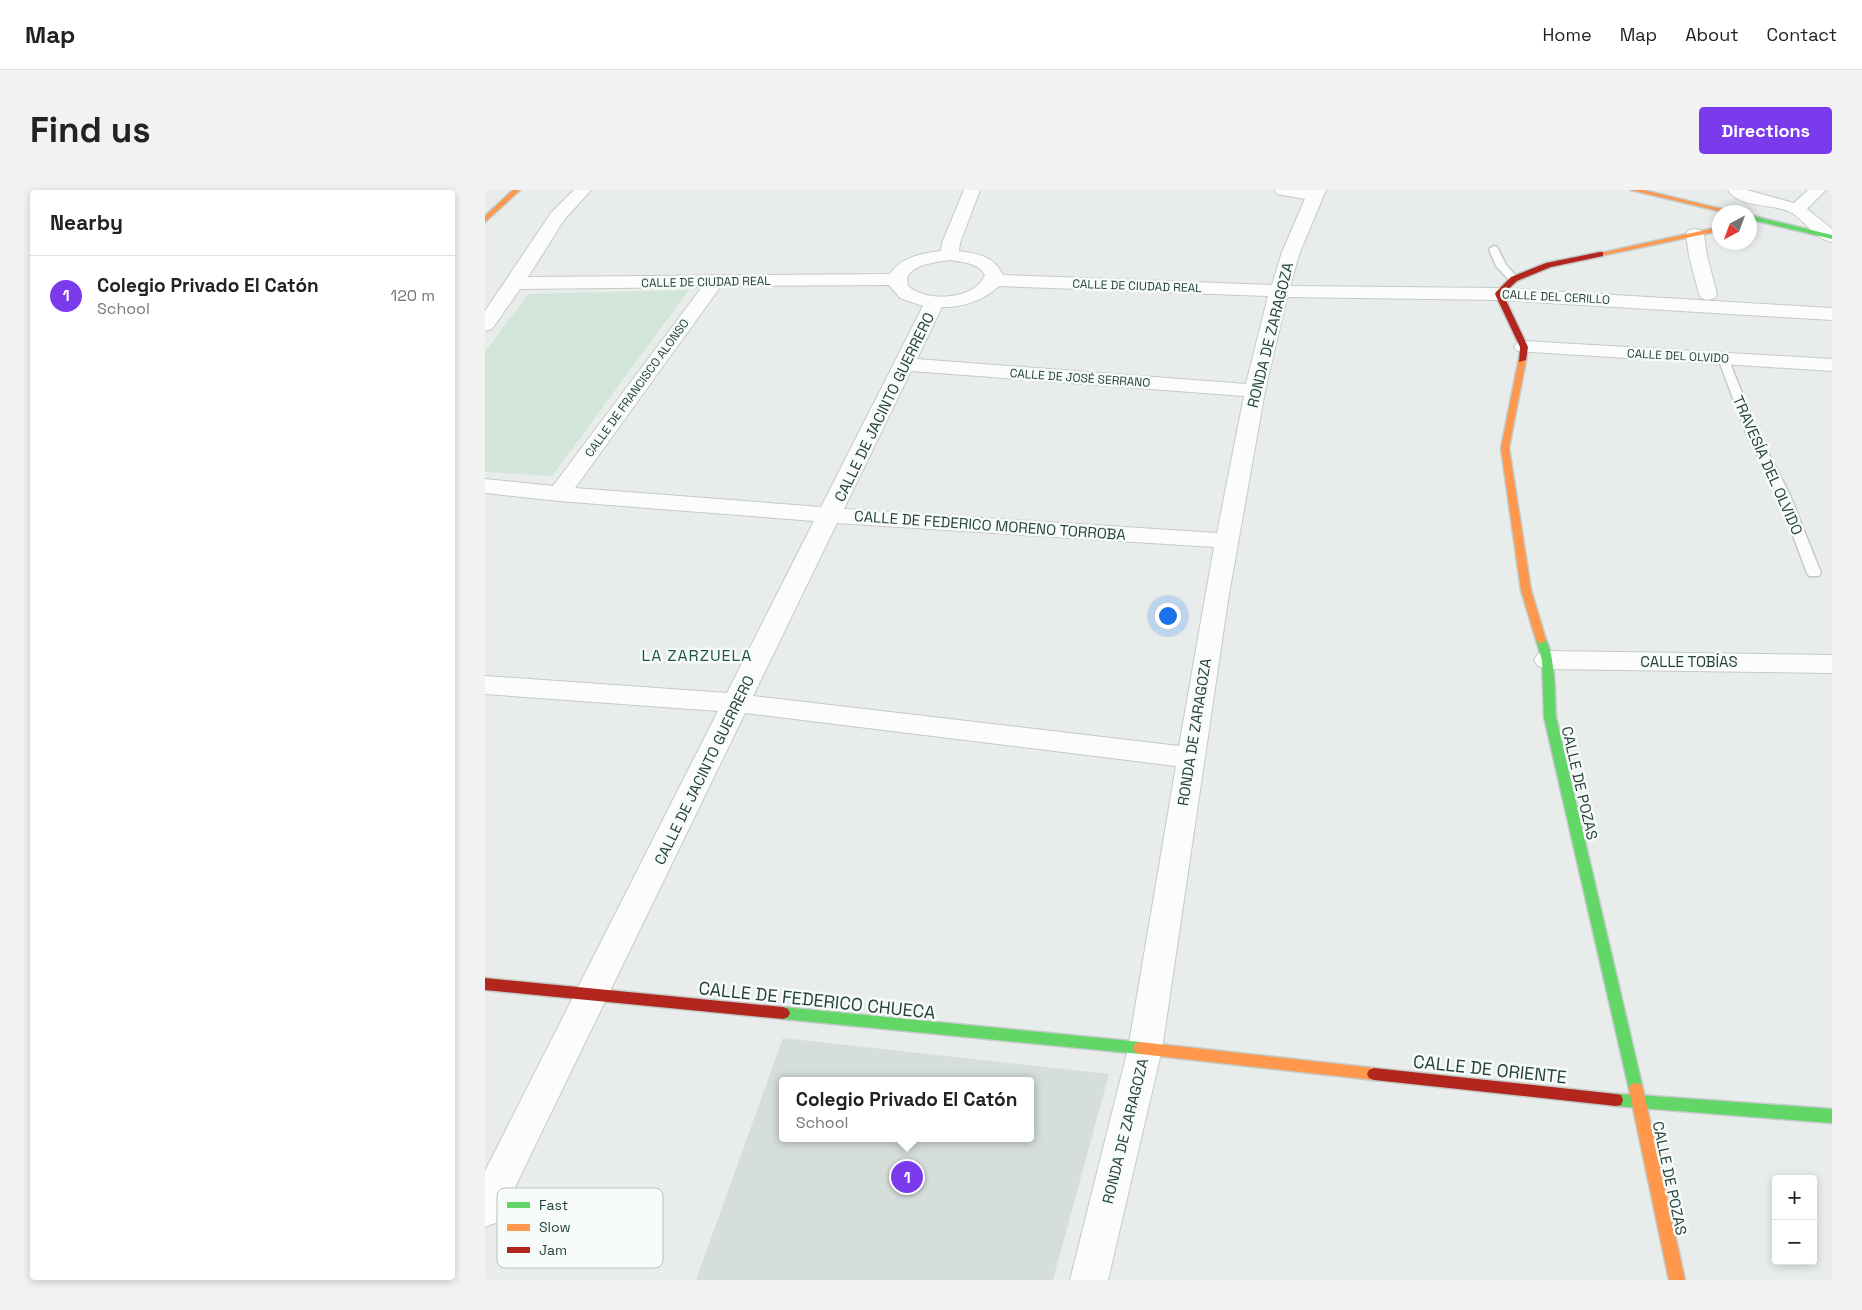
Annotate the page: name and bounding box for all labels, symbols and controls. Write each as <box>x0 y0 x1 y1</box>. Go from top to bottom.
text: Map <box>25 19 75 50</box>
text: Home <box>1543 23 1592 46</box>
text: Map <box>1620 23 1657 46</box>
text: About <box>1685 23 1739 46</box>
text: Contact <box>1767 23 1837 46</box>
button: Directions <box>1699 107 1832 154</box>
text: Find us <box>30 108 151 152</box>
north arrow <box>1712 205 1757 250</box>
text: Nearby <box>50 209 123 236</box>
street label: RONDA DE ZARAGOZA <box>1243 260 1297 410</box>
text: Colegio Privado El Catón <box>97 273 319 298</box>
street label: CALLE DE CIUDAD REAL <box>641 273 771 291</box>
street label: CALLE DE CIUDAD REAL <box>1072 276 1202 296</box>
text: 1 <box>62 285 70 306</box>
text: 120 m <box>391 285 435 306</box>
street label: CALLE DEL CERILLO <box>1502 286 1610 308</box>
text: School <box>97 298 150 319</box>
street label: CALLE DE JACINTO GUERRERO <box>830 309 938 505</box>
street label: CALLE DE FRANCISCO ALONSO <box>581 316 693 460</box>
street label: CALLE DEL OLVIDO <box>1627 345 1729 367</box>
street label: CALLE DE JOSÉ SERRANO <box>1009 365 1151 391</box>
street label: TRAVESÍA DEL OLVIDO <box>1729 392 1807 538</box>
street label: CALLE DE FEDERICO MORENO TORROBA <box>854 506 1127 544</box>
your location <box>1155 603 1181 629</box>
district label: LA ZARZUELA <box>642 645 752 666</box>
street label: CALLE TOBÍAS <box>1640 652 1738 671</box>
street label: RONDA DE ZARAGOZA <box>1173 656 1215 807</box>
street label: CALLE DE JACINTO GUERRERO <box>650 672 758 868</box>
street label: CALLE DE POZAS <box>1558 724 1602 842</box>
street label: CALLE DE FEDERICO CHUECA <box>697 976 937 1024</box>
street label: CALLE DE ORIENTE <box>1412 1049 1568 1089</box>
street label: RONDA DE ZARAGOZA <box>1098 1056 1152 1206</box>
popup <box>779 1077 1034 1142</box>
text: Colegio Privado El Catón <box>796 1087 1017 1112</box>
text: School <box>796 1112 849 1133</box>
street label: CALLE DE POZAS <box>1649 1119 1691 1237</box>
pin: 1 <box>891 1158 923 1196</box>
map controls <box>1772 1175 1817 1265</box>
button: + <box>1772 1175 1817 1220</box>
legend <box>497 1188 663 1268</box>
text: Fast <box>539 1196 568 1214</box>
text: Slow <box>539 1218 571 1236</box>
button: − <box>1772 1220 1817 1265</box>
text: Jam <box>539 1241 567 1259</box>

